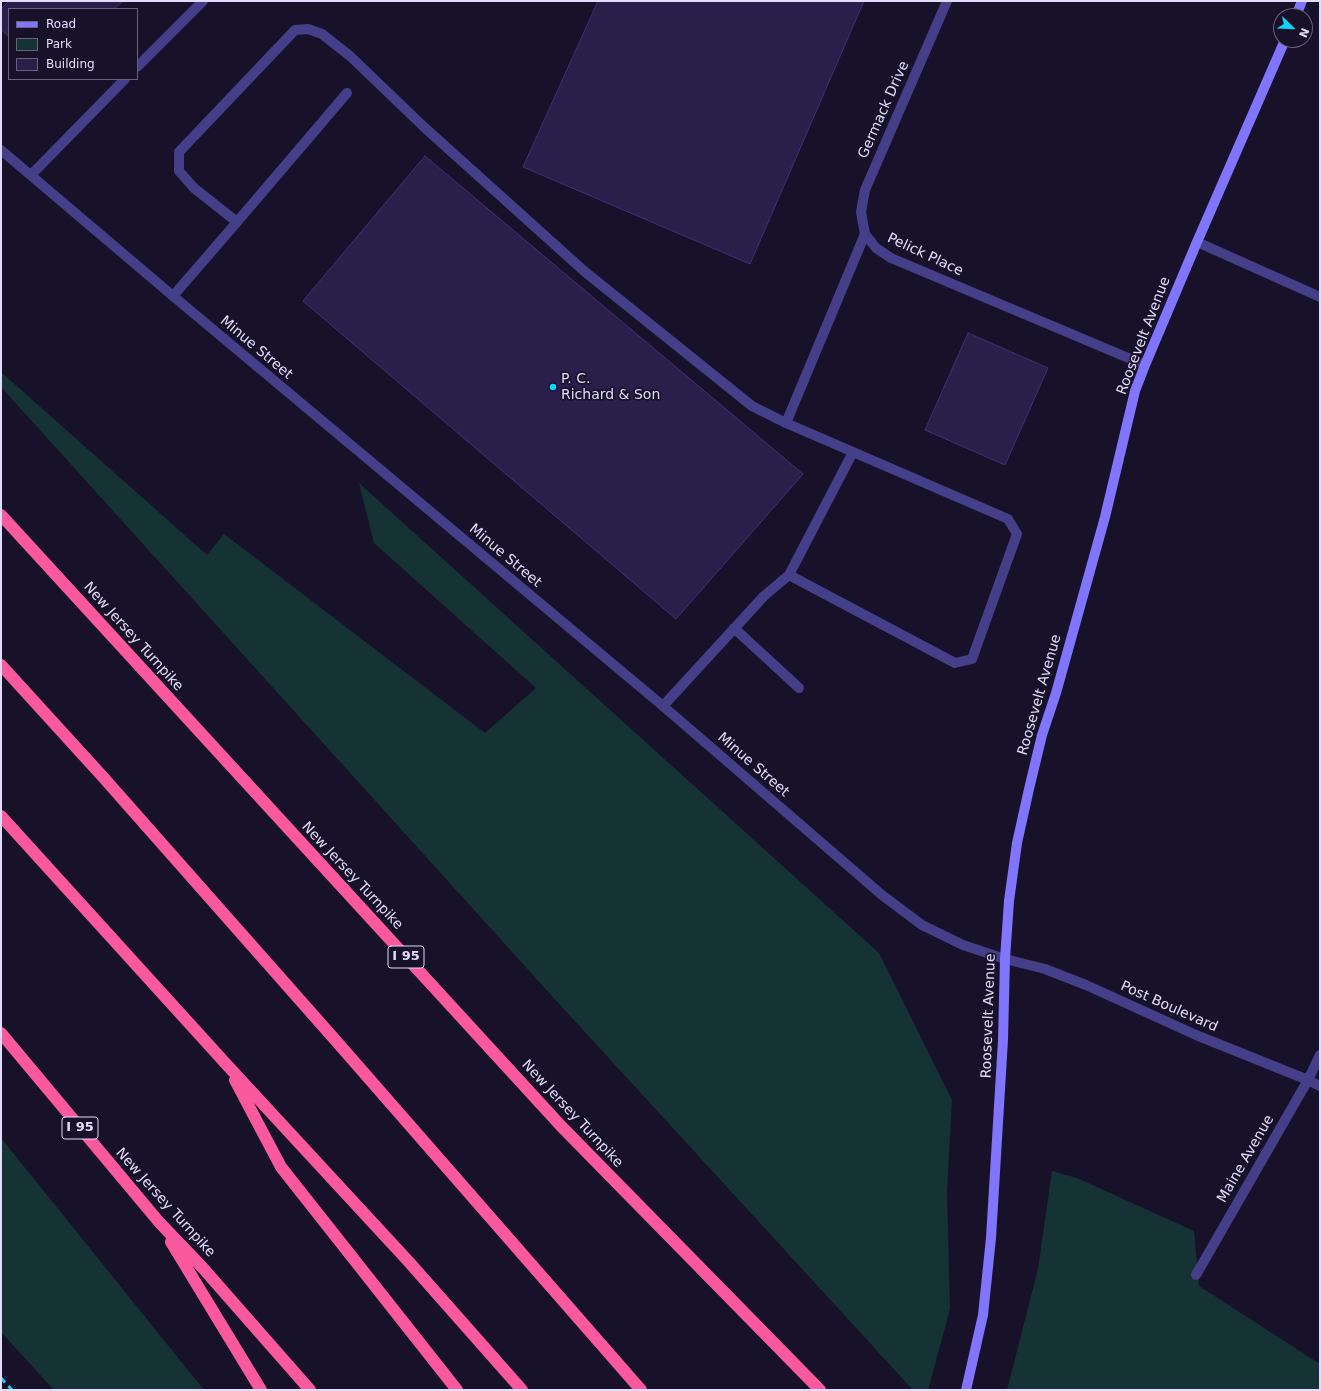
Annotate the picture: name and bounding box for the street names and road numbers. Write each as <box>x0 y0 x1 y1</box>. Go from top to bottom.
street label: Germack Drive <box>855 59 913 161</box>
street label: Pelick Place <box>884 230 966 280</box>
street label: Roosevelt Avenue <box>1114 275 1174 397</box>
street label: Minue Street <box>216 313 296 383</box>
street label: Minue Street <box>465 521 545 591</box>
street label: New Jersey Turnpike <box>80 579 186 695</box>
street label: Roosevelt Avenue <box>1015 633 1065 757</box>
street label: Minue Street <box>714 729 792 801</box>
street label: New Jersey Turnpike <box>298 819 406 933</box>
road number: I 95 <box>388 946 424 968</box>
street label: Roosevelt Avenue <box>978 953 1000 1079</box>
street label: Post Boulevard <box>1118 978 1220 1036</box>
street label: New Jersey Turnpike <box>518 1057 626 1171</box>
street label: Maine Avenue <box>1214 1112 1278 1206</box>
road number: I 95 <box>62 1117 98 1139</box>
street label: New Jersey Turnpike <box>112 1145 218 1261</box>

